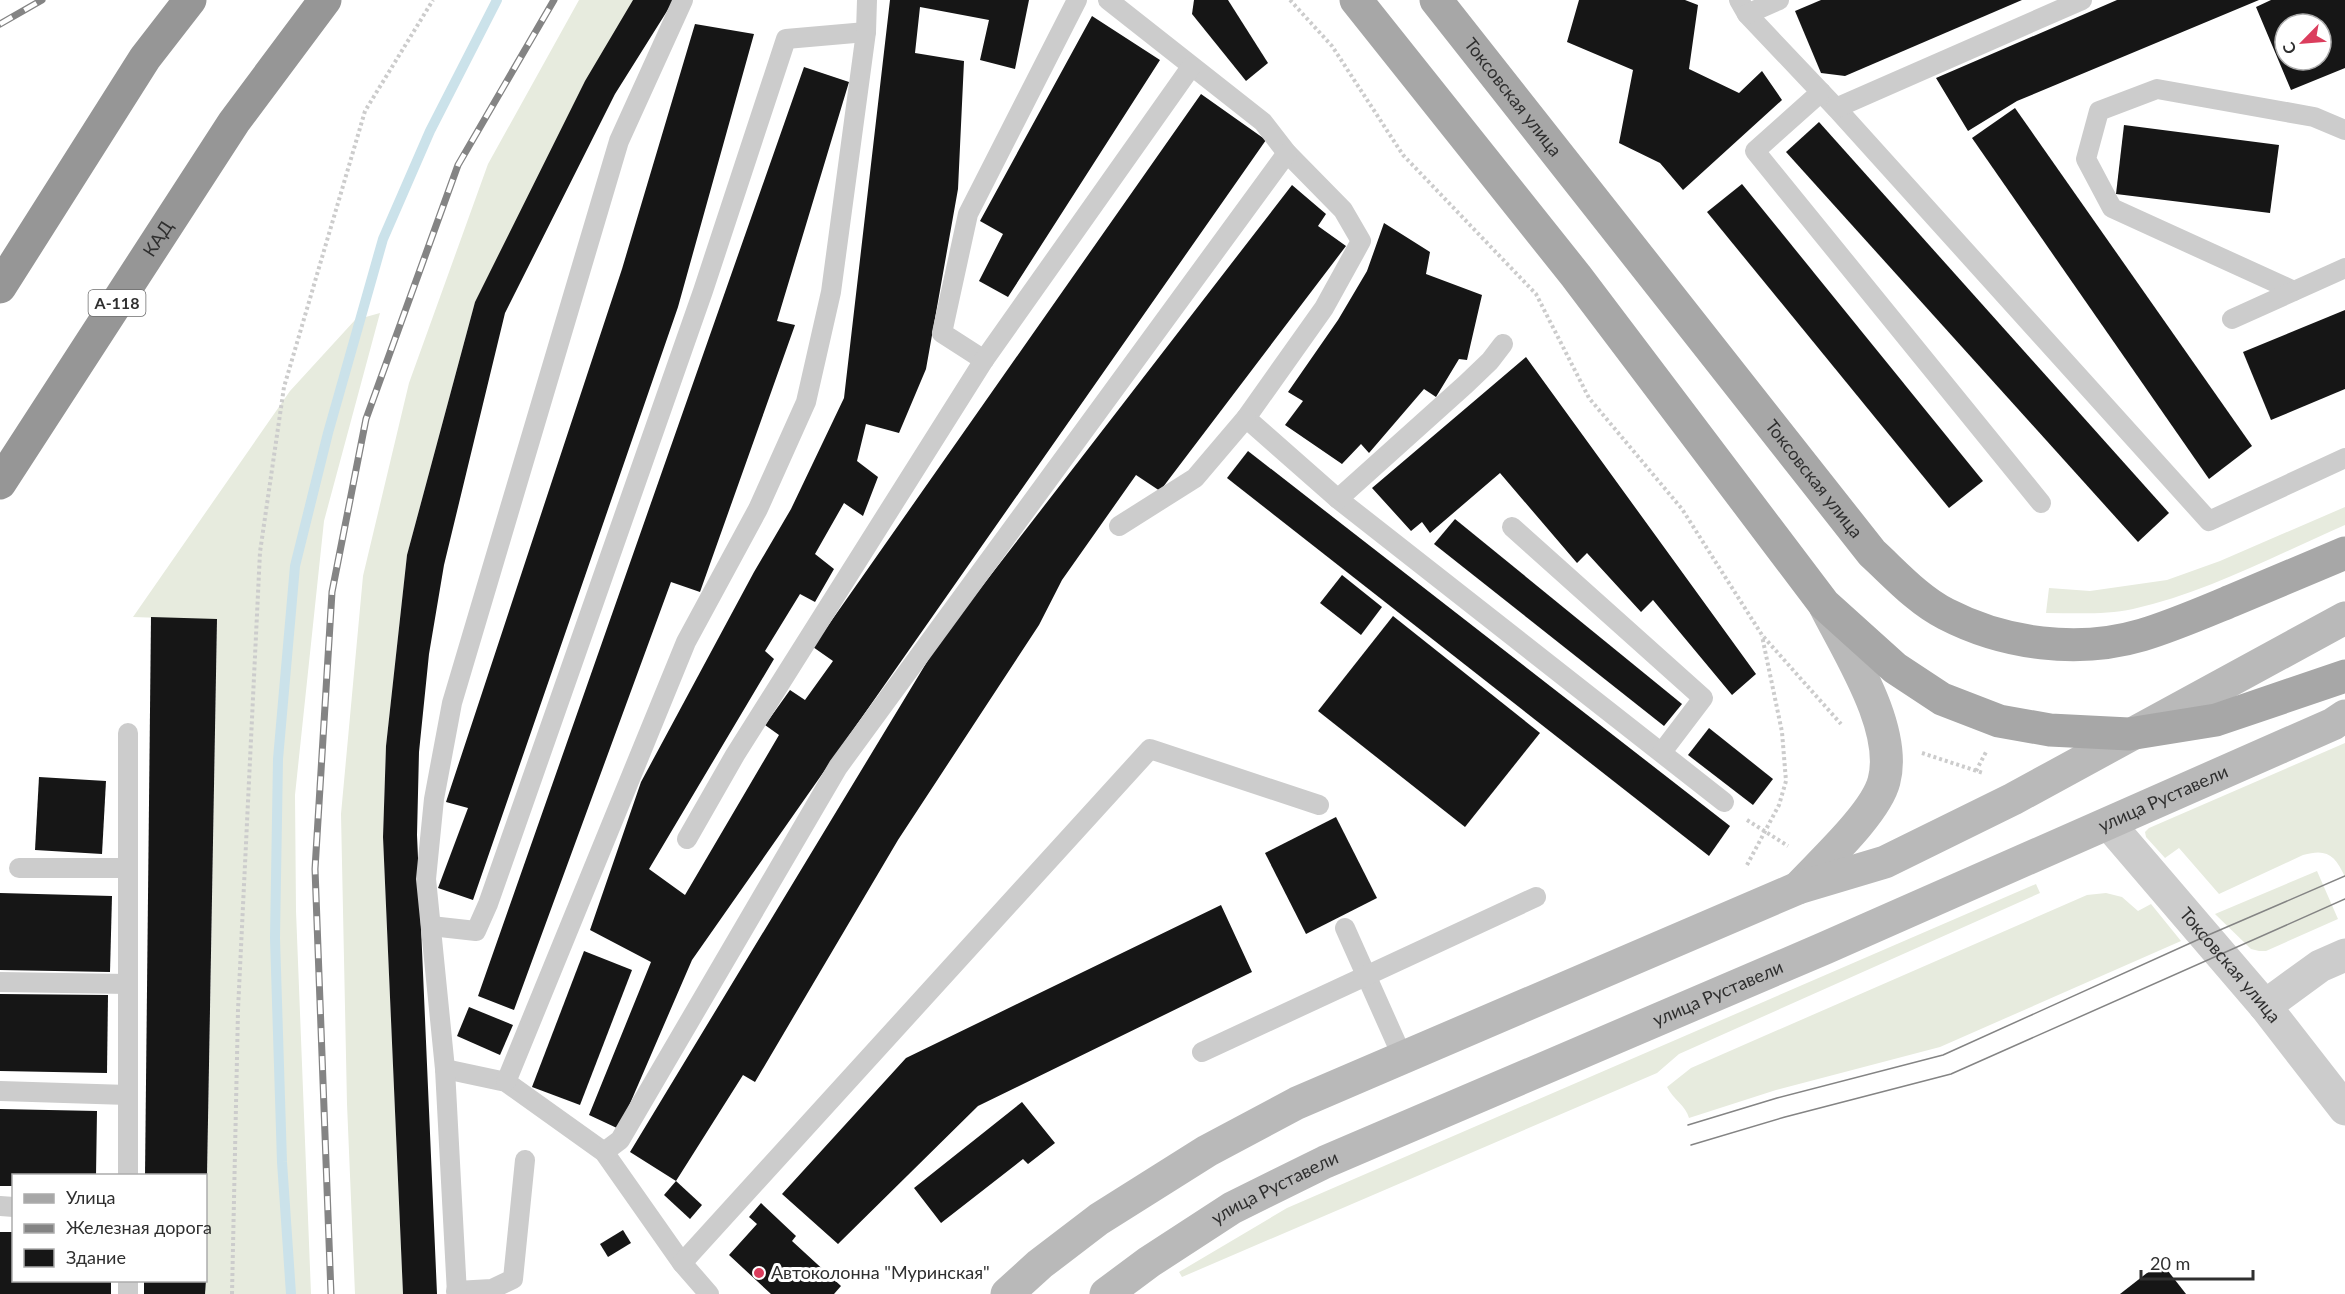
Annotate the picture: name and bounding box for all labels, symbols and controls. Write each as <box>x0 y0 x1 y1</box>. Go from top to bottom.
north arrow <box>2273 12 2333 72</box>
street label: Токсовская улица <box>1460 33 1567 160</box>
text: С <box>2278 39 2300 57</box>
street label: КАД <box>138 216 177 260</box>
road number: А-118 <box>88 290 146 316</box>
street label: Токсовская улица <box>1761 415 1868 542</box>
street label: улица Руставели <box>2095 760 2231 836</box>
street label: Токсовская улица <box>2175 902 2286 1027</box>
street label: улица Руставели <box>1649 955 1786 1030</box>
street label: улица Руставели <box>1207 1146 1341 1229</box>
legend <box>12 1174 207 1282</box>
text: Улица <box>66 1186 116 1208</box>
text: Железная дорога <box>66 1216 212 1238</box>
scale bar <box>2141 1243 2254 1281</box>
text: Здание <box>66 1246 126 1268</box>
text: 20 m <box>2150 1252 2190 1274</box>
place label: Автоколонна "Муринская" <box>771 1261 990 1283</box>
marker: Автоколонна "Муринская" <box>752 1266 766 1280</box>

